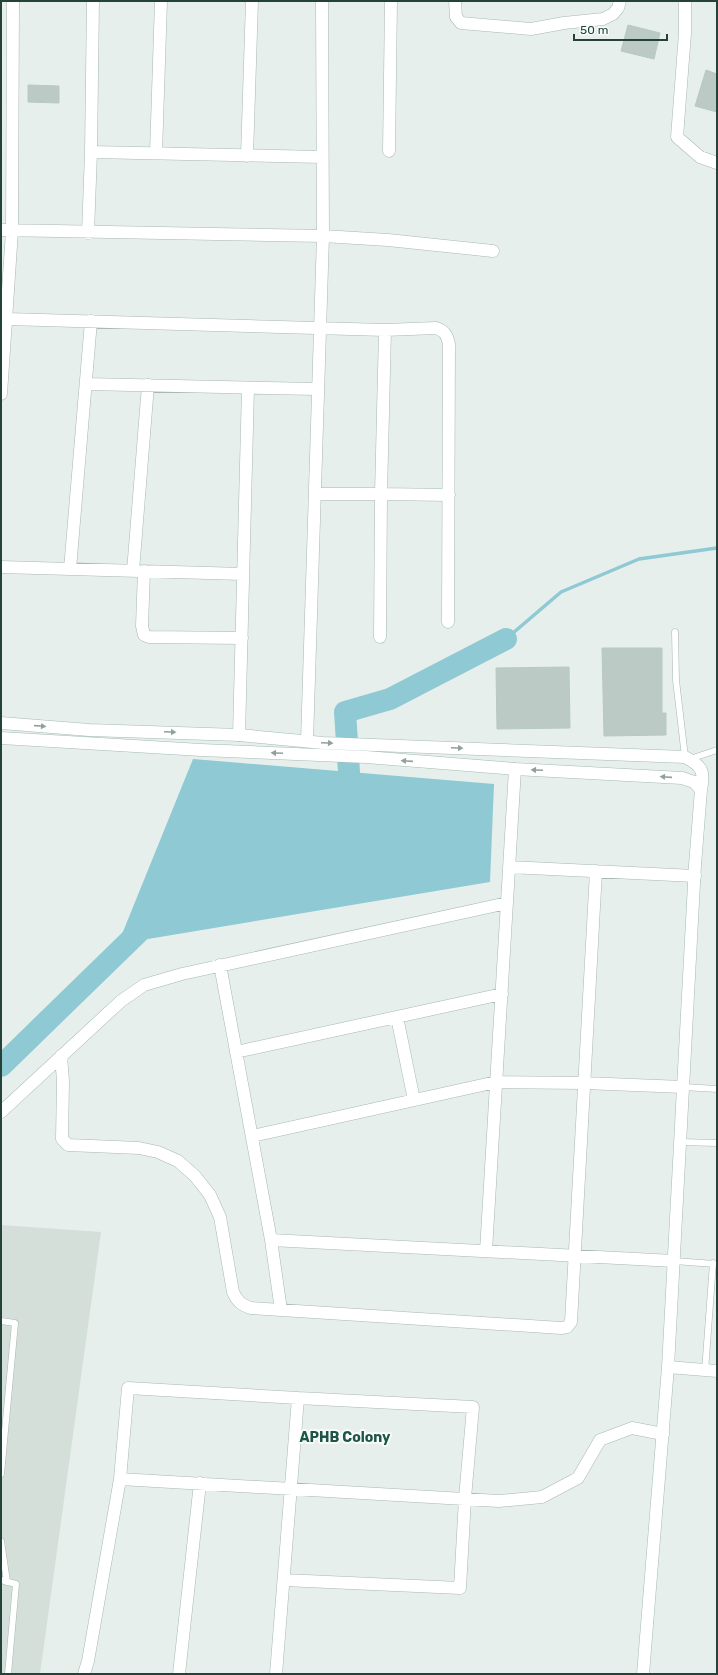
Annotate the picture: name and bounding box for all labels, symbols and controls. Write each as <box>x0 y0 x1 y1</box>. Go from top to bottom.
scale bar <box>574 16 667 42</box>
text: 50 m <box>580 23 608 37</box>
one-way arrow <box>34 723 46 730</box>
one-way arrow <box>164 729 176 736</box>
one-way arrow <box>321 740 334 746</box>
one-way arrow <box>451 745 464 751</box>
one-way arrow <box>271 749 283 756</box>
one-way arrow <box>401 757 413 764</box>
one-way arrow <box>531 766 543 773</box>
one-way arrow <box>660 773 672 780</box>
district label: APHB Colony <box>300 1429 391 1446</box>

